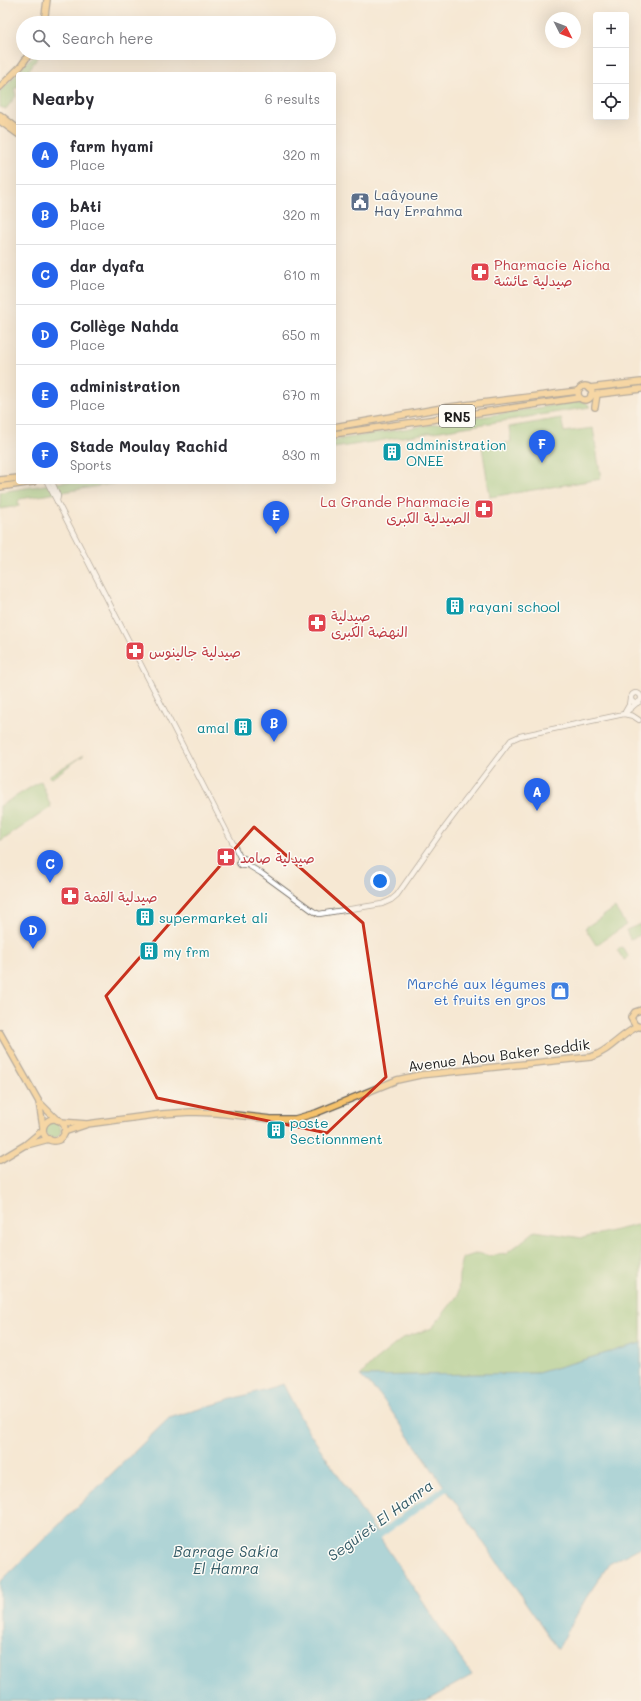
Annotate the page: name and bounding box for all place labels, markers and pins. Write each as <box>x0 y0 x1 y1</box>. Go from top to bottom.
place label: Laâyoune Hay Errahma <box>374 185 463 220</box>
public building icon: Laâyoune Hay Errahma <box>349 191 371 213</box>
place label: Pharmacie Aicha صيدلية عائشة <box>494 255 611 290</box>
pharmacy icon: Pharmacie Aicha صيدلية عائشة <box>469 261 491 283</box>
pin: F <box>529 430 555 463</box>
place label: administration ONEE <box>406 435 506 470</box>
building icon: administration ONEE <box>381 441 403 463</box>
place label: La Grande Pharmacie الصيدلية الكبرى <box>320 492 470 527</box>
pharmacy icon: La Grande Pharmacie الصيدلية الكبرى <box>473 498 495 520</box>
pin: E <box>263 501 289 534</box>
building icon: rayani school <box>444 595 466 617</box>
place label: rayani school <box>469 597 560 616</box>
place label: صيدلية النهضة الكبرى <box>331 606 408 641</box>
pharmacy icon: صيدلية النهضة الكبرى <box>306 612 328 634</box>
pharmacy icon: صيدلية جالينوس <box>124 640 146 662</box>
place label: صيدلية جالينوس <box>149 642 241 661</box>
pin: B <box>261 709 287 742</box>
building icon: amal <box>232 716 254 738</box>
place label: amal <box>197 718 229 737</box>
pin: A <box>524 778 550 811</box>
pharmacy icon: صيدلية صامد <box>215 846 237 868</box>
place label: صيدلية صامد <box>240 848 315 867</box>
pin: C <box>37 850 63 883</box>
pharmacy icon: صيدلية القمة <box>59 885 81 907</box>
place label: صيدلية القمة <box>84 887 157 906</box>
building icon: supermarket ali <box>134 906 156 928</box>
place label: supermarket ali <box>159 908 268 927</box>
pin: D <box>20 916 46 949</box>
building icon: my frm <box>138 940 160 962</box>
place label: my frm <box>163 942 210 961</box>
place label: Marché aux légumes et fruits en gros <box>407 974 546 1009</box>
shop icon: Marché aux légumes et fruits en gros <box>549 980 571 1002</box>
place label: poste Sectionnment <box>290 1113 383 1148</box>
building icon: poste Sectionnment <box>265 1119 287 1141</box>

